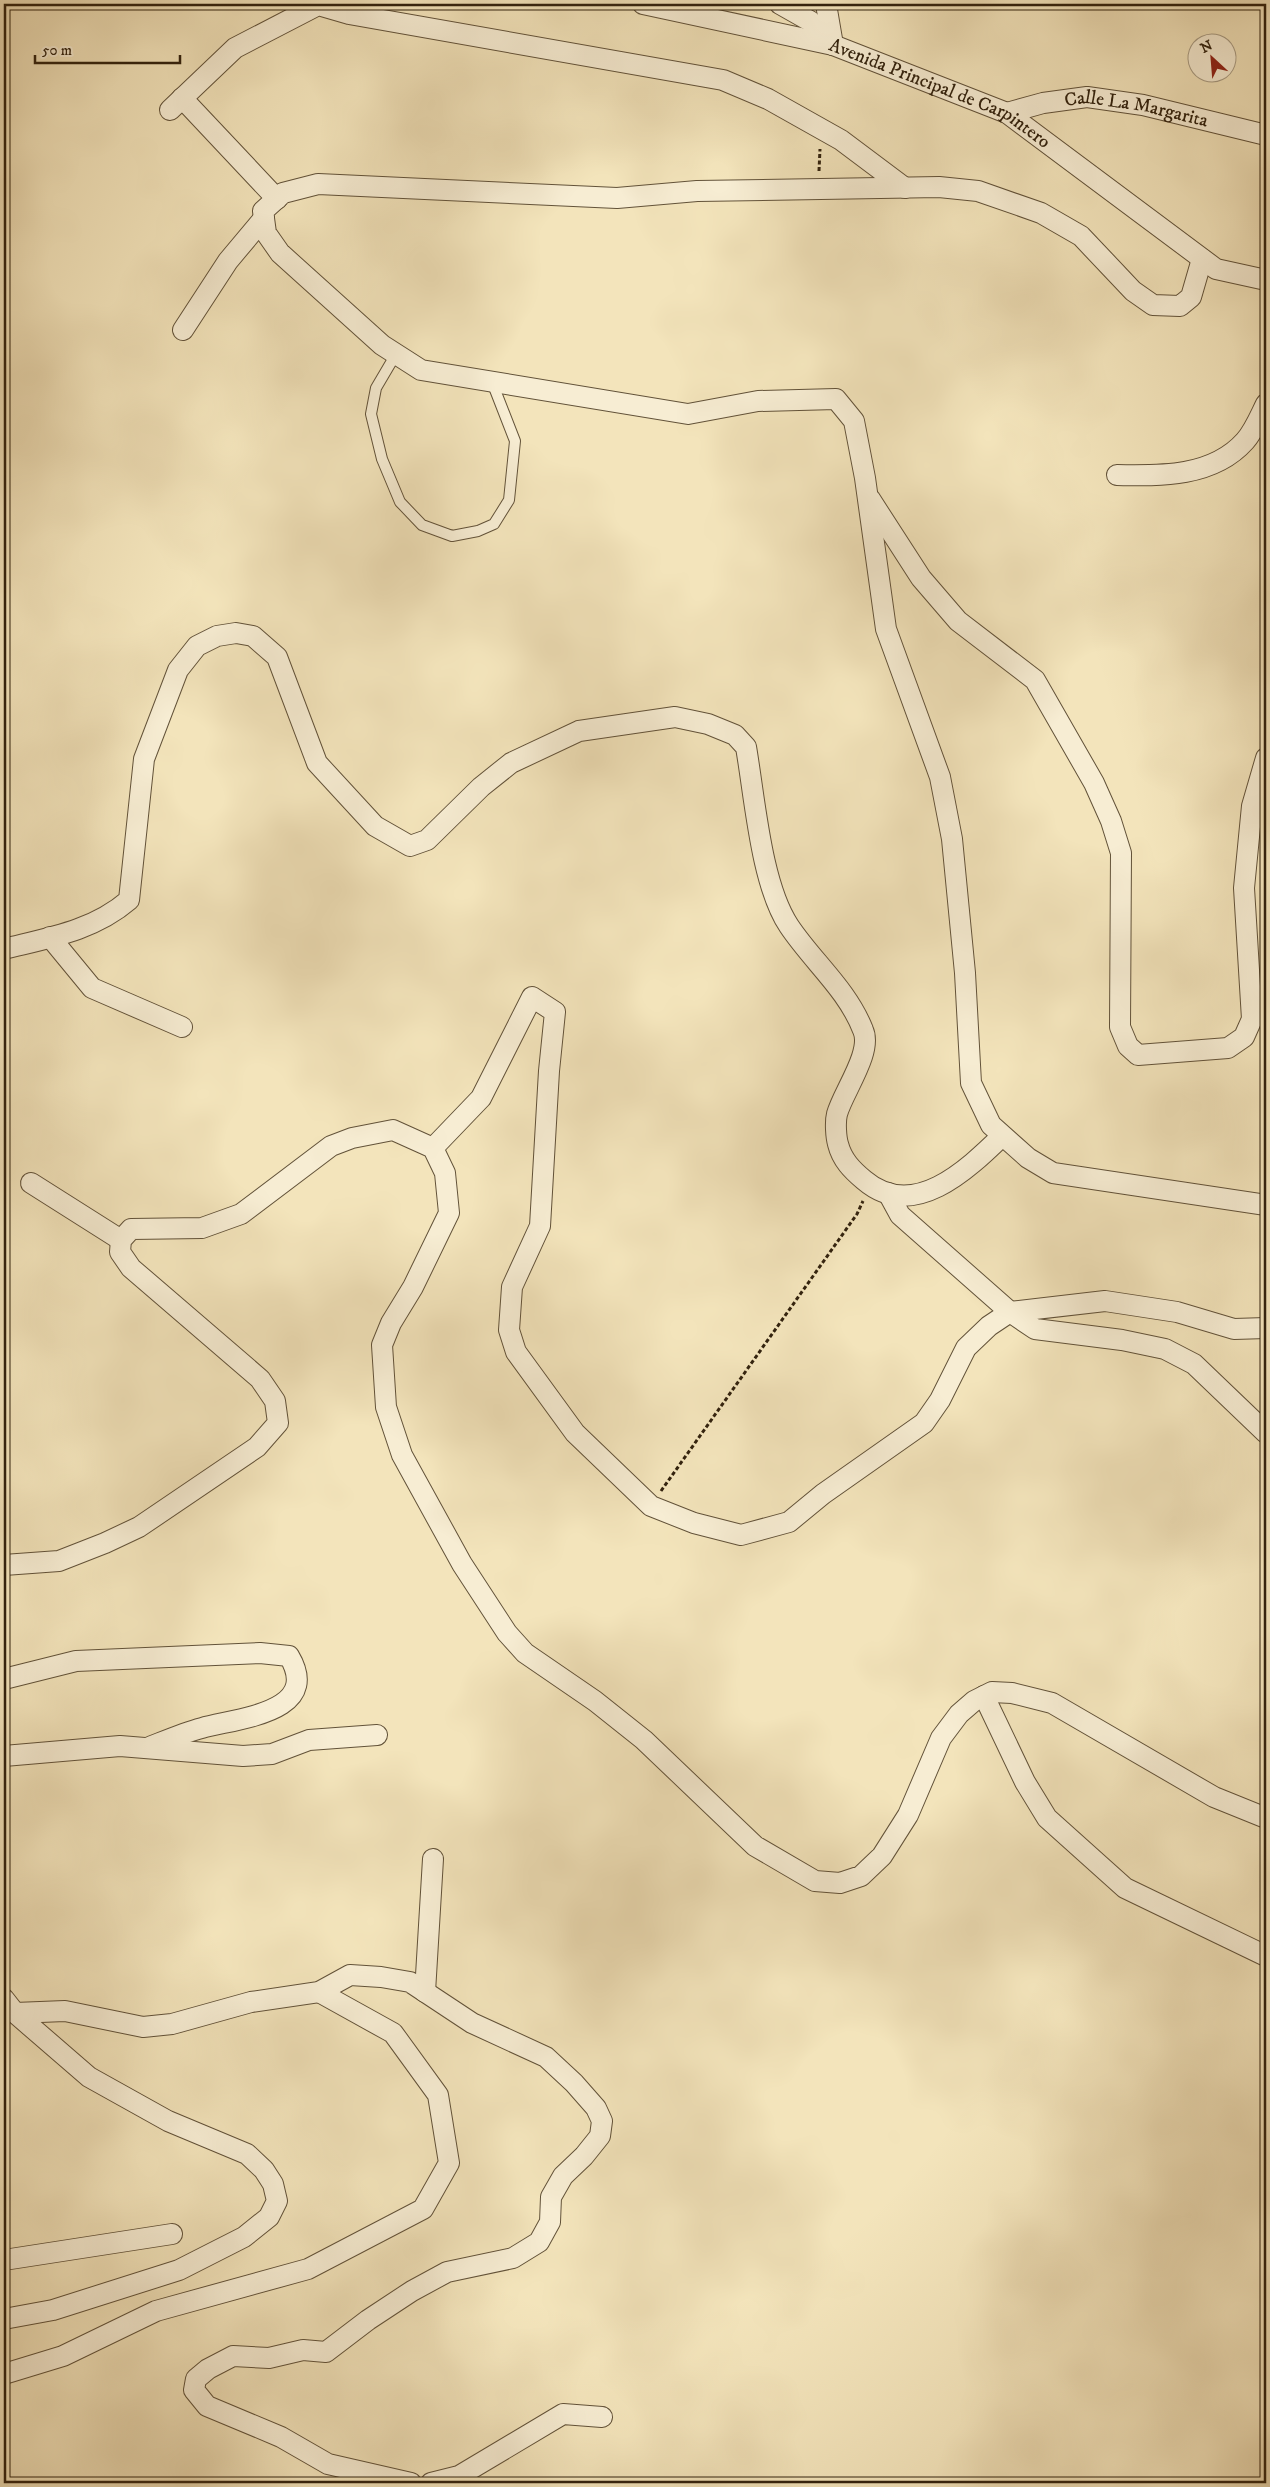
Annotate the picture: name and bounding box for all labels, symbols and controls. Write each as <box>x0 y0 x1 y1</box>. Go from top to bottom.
scale bar <box>35 32 180 64</box>
north arrow <box>1188 32 1238 82</box>
street label: Avenida Principal de Carpintero <box>826 33 1055 153</box>
text: N <box>1198 36 1216 58</box>
text: 50 m <box>42 41 72 60</box>
street label: Calle La Margarita <box>1063 85 1210 132</box>

